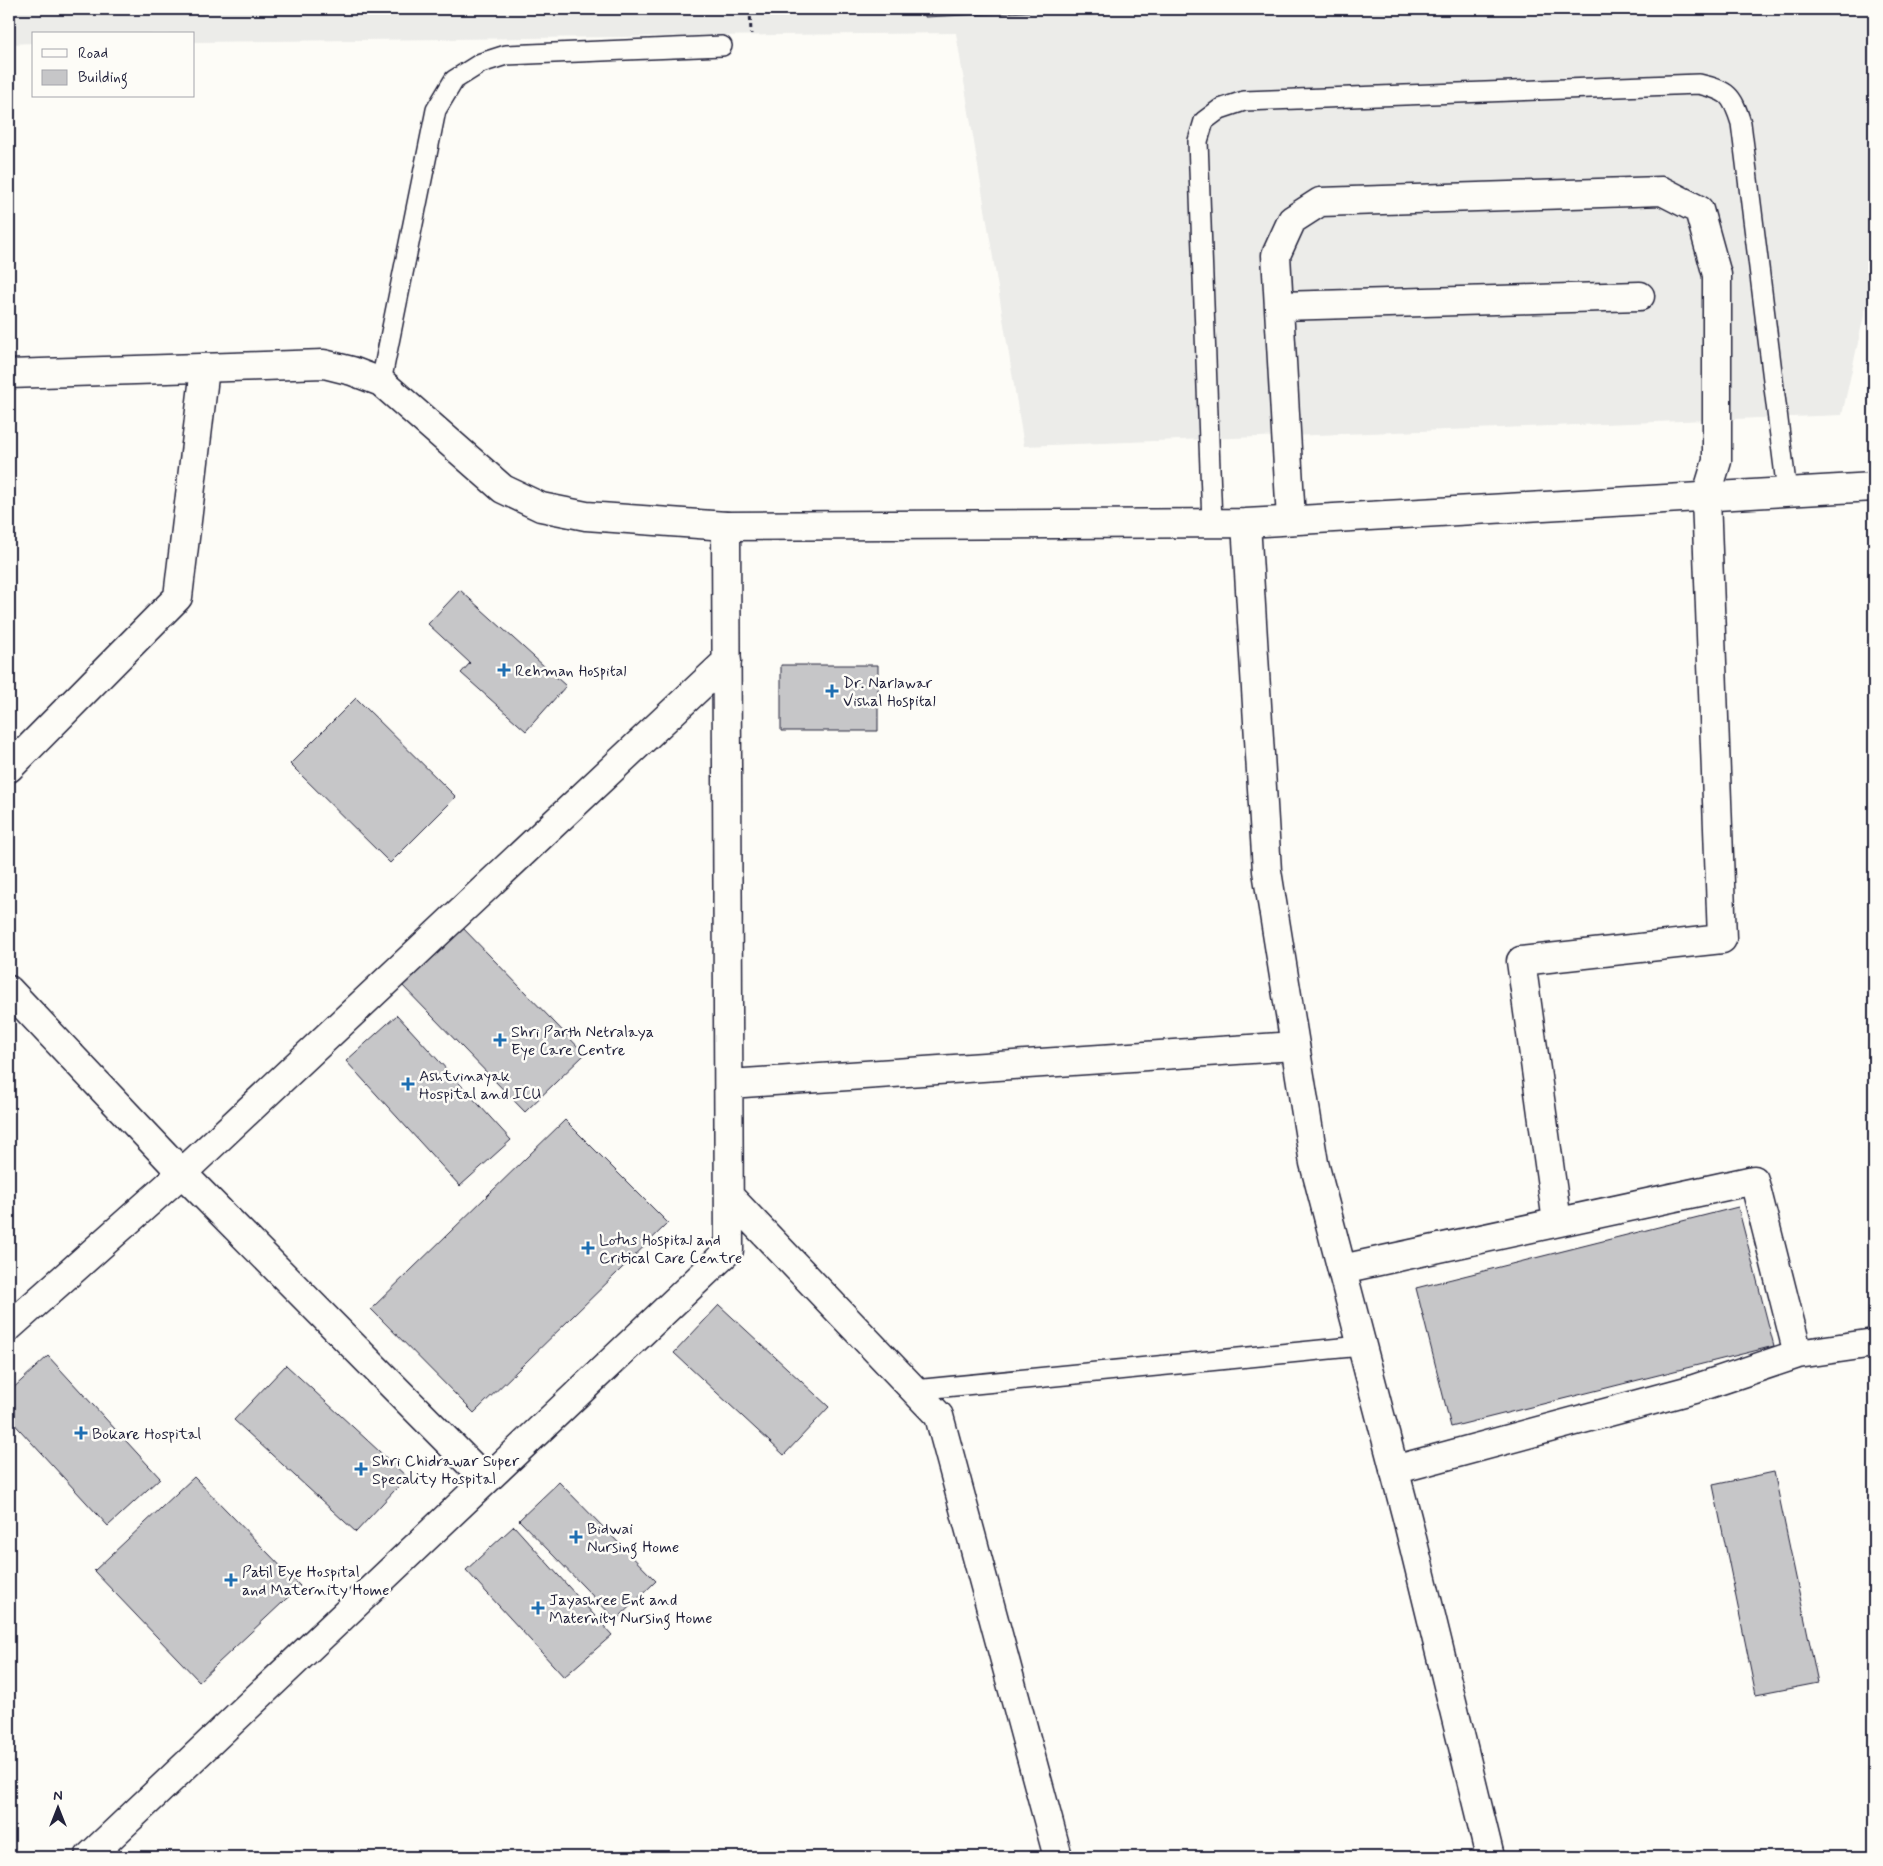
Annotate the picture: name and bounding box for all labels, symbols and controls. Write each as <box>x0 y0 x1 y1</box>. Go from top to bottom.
legend <box>32 32 195 98</box>
text: Road <box>78 44 108 64</box>
text: Building <box>78 68 128 89</box>
place label: Rehman Hospital <box>515 661 626 682</box>
marker: Rehman Hospital <box>497 663 511 677</box>
place label: Dr. Narlawar Vishal Hospital <box>843 673 936 712</box>
marker: Dr. Narlawar Vishal Hospital <box>825 684 839 698</box>
place label: Shri Parth Netralaya Eye Care Centre <box>511 1022 654 1061</box>
marker: Shri Parth Netralaya Eye Care Centre <box>493 1033 507 1047</box>
place label: Ashtvinayak Hospital and ICU <box>419 1066 541 1105</box>
marker: Ashtvinayak Hospital and ICU <box>401 1077 415 1091</box>
place label: Lotus Hospital and Critical Care Centre <box>599 1230 742 1269</box>
marker: Lotus Hospital and Critical Care Centre <box>581 1241 595 1255</box>
place label: Bokare Hospital <box>92 1424 201 1445</box>
marker: Bokare Hospital <box>74 1426 88 1440</box>
place label: Shri Chidrawar Super Specality Hospital <box>372 1451 520 1490</box>
marker: Shri Chidrawar Super Specality Hospital <box>354 1462 368 1476</box>
place label: Bidwai Nursing Home <box>587 1519 679 1559</box>
marker: Bidwai Nursing Home <box>569 1530 583 1544</box>
place label: Patil Eye Hospital and Maternity Home <box>242 1562 389 1601</box>
marker: Patil Eye Hospital and Maternity Home <box>224 1573 238 1587</box>
place label: Jayashree Ent and Maternity Nursing Home <box>549 1590 712 1630</box>
marker: Jayashree Ent and Maternity Nursing Home <box>531 1601 545 1615</box>
north arrow <box>32 1784 82 1834</box>
text: N <box>53 1787 63 1805</box>

